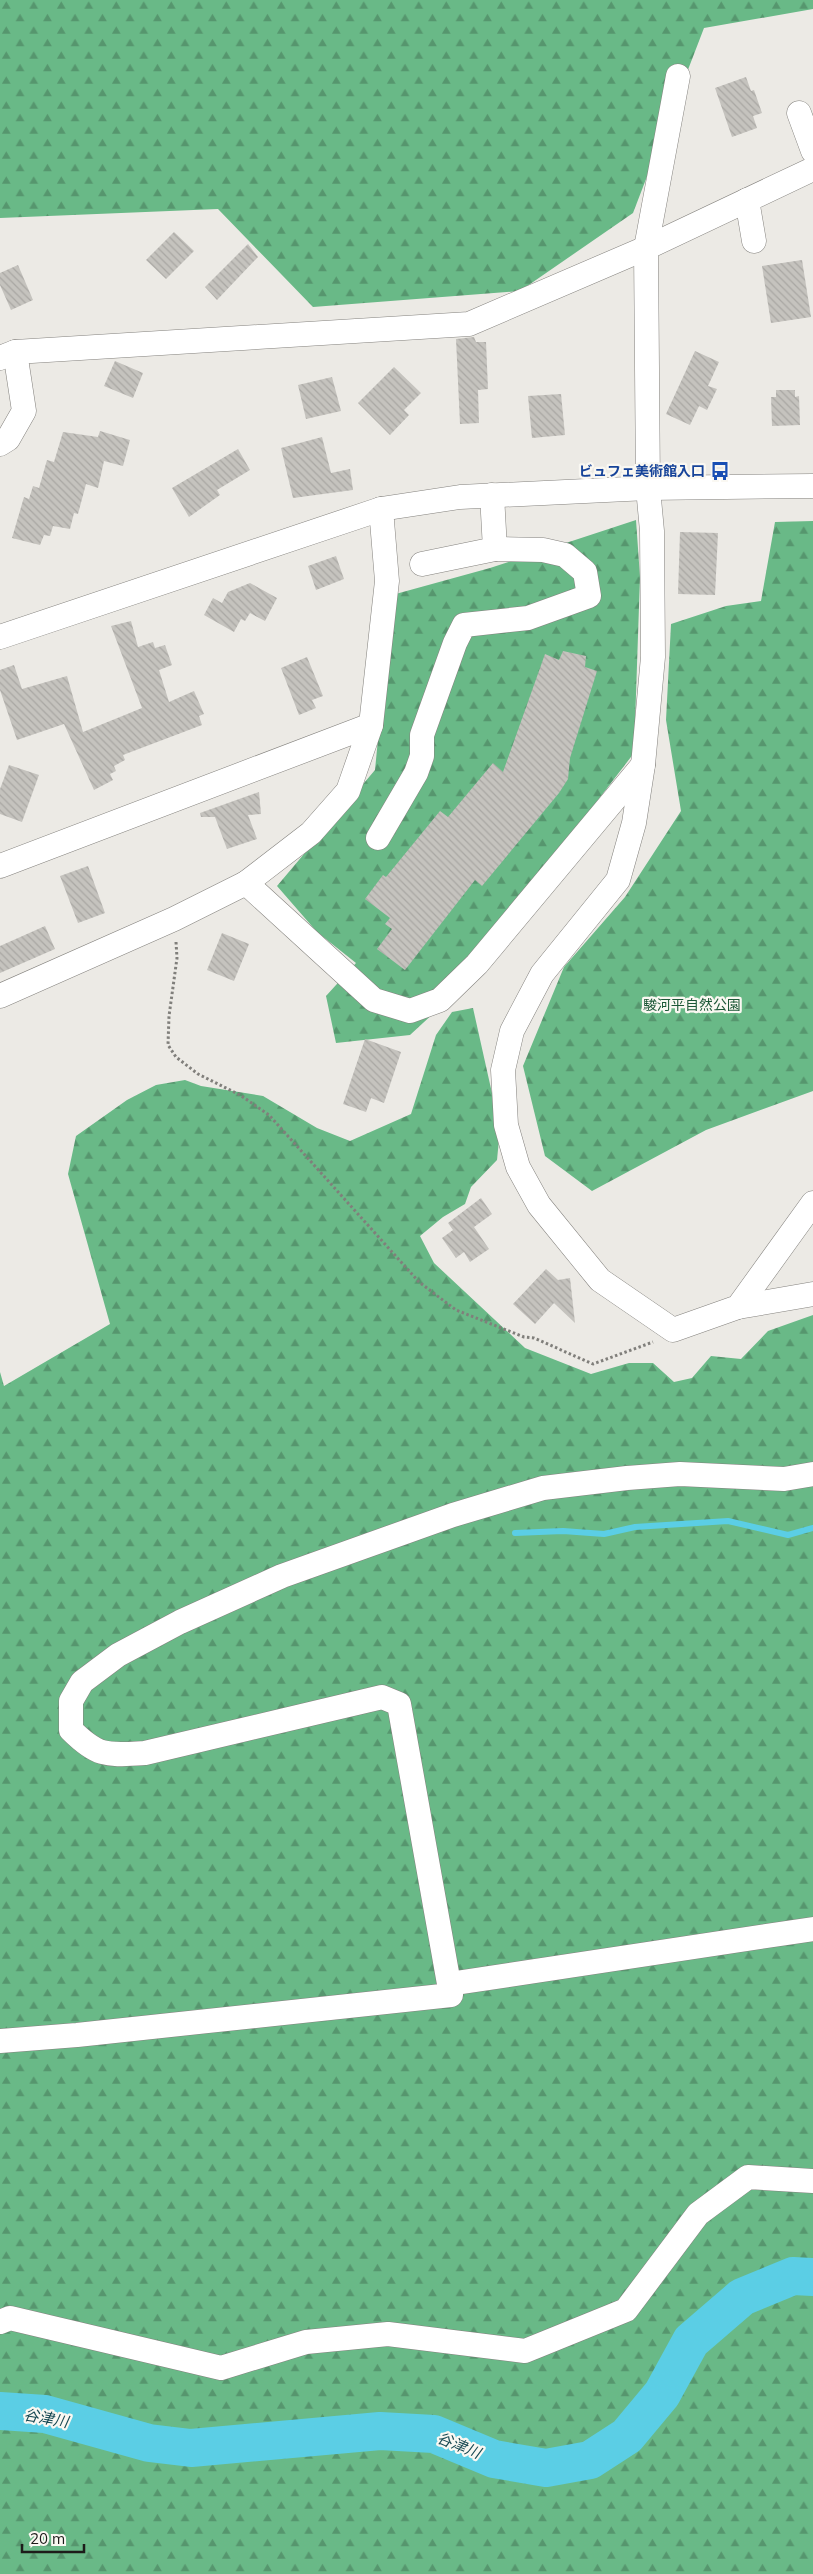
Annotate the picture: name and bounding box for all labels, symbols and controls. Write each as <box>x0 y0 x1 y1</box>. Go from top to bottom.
bus stop icon: ビュフェ美術館入口 <box>709 460 731 482</box>
place label: ビュフェ美術館入口 <box>579 462 705 480</box>
park label: 駿河平自然公園 <box>643 996 741 1014</box>
water label: 谷津川 <box>22 2405 72 2432</box>
water label: 谷津川 <box>435 2428 485 2463</box>
scale bar <box>22 2522 85 2554</box>
text: 20 m <box>30 2529 65 2548</box>

